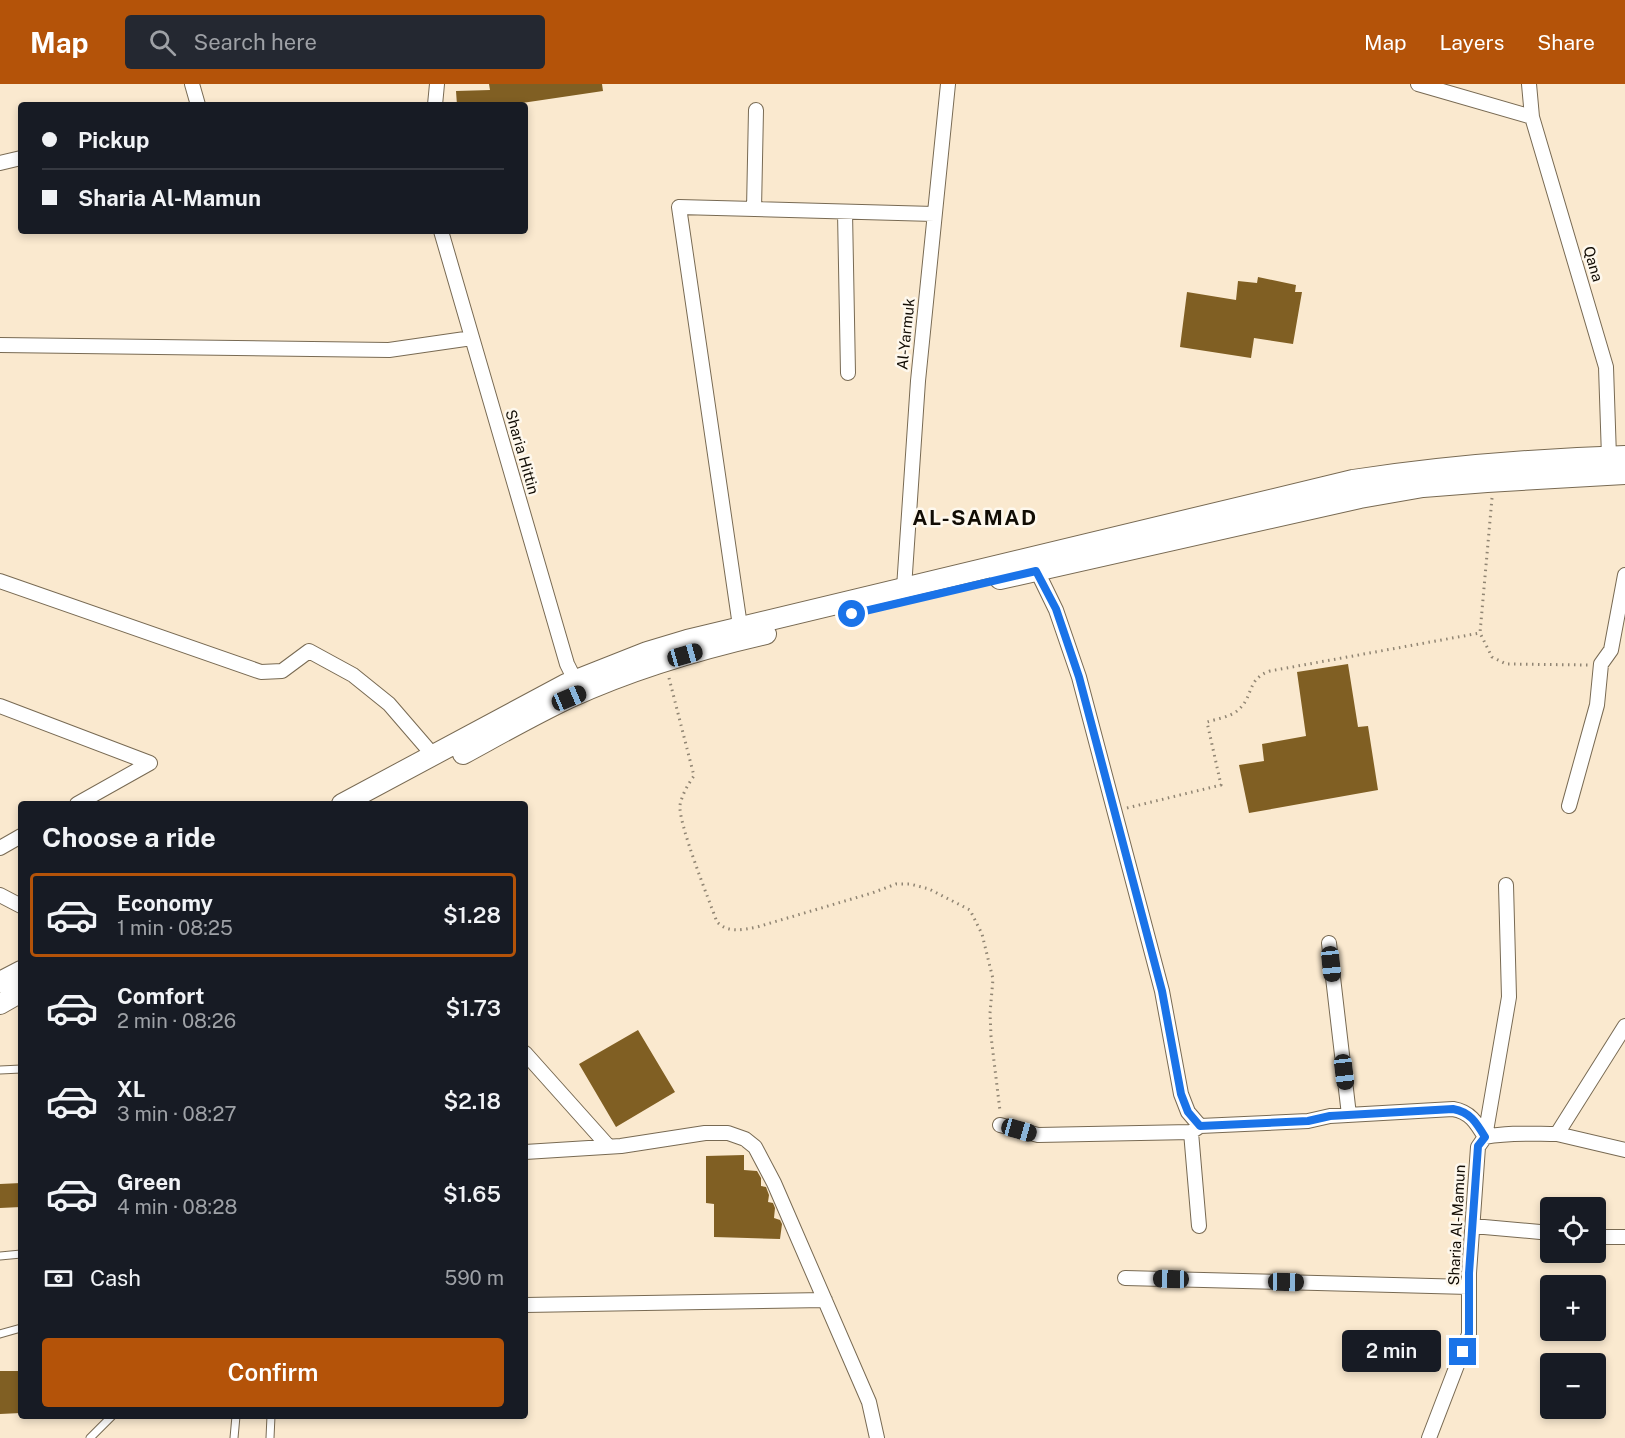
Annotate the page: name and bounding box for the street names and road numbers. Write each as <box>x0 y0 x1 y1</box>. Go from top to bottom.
street label: Qana <box>1580 244 1607 284</box>
street label: Al-Yarmuk <box>893 297 918 371</box>
street label: Sharia Hittin <box>502 408 543 496</box>
street label: Sharia Al-Mamun <box>1445 1164 1468 1286</box>

